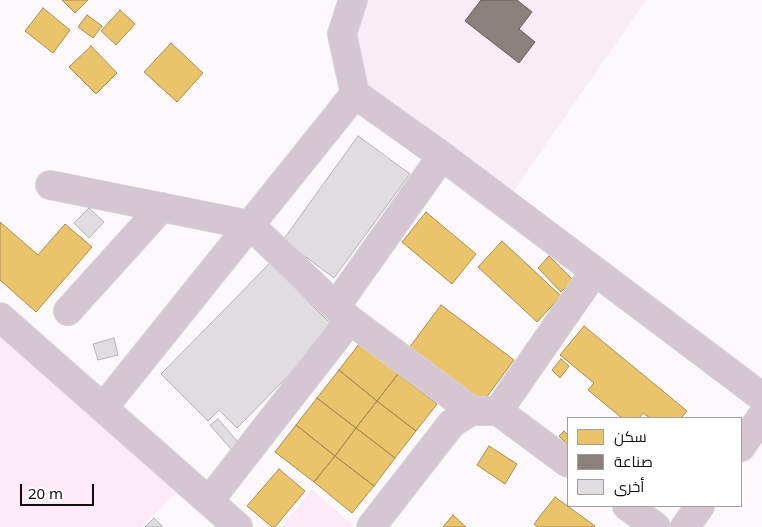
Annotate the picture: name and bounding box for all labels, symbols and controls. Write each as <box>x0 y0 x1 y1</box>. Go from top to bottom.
legend <box>567 417 742 507</box>
text: سكن <box>614 426 647 446</box>
text: صناعة <box>614 451 653 471</box>
scale bar <box>22 474 96 506</box>
text: أخرى <box>614 476 644 496</box>
text: 20 m <box>28 483 63 503</box>

